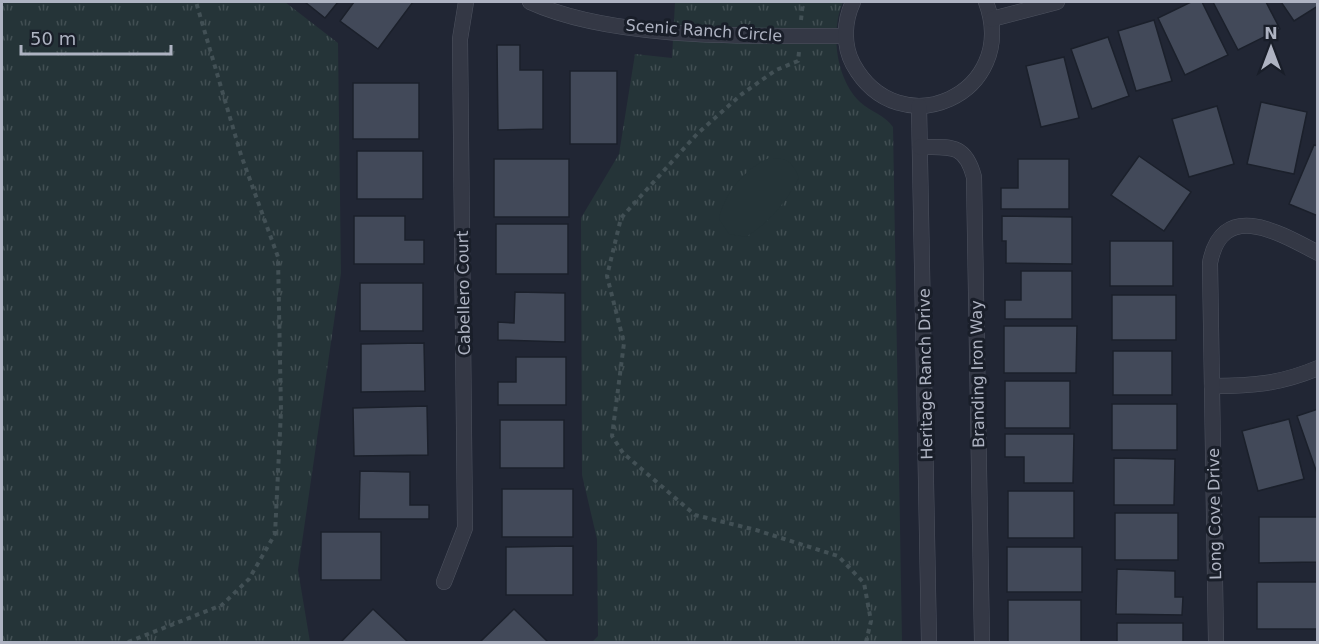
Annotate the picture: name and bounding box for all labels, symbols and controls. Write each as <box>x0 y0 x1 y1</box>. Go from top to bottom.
street label: Scenic Ranch Circle <box>625 16 783 45</box>
scale bar <box>21 18 171 56</box>
north arrow <box>1241 18 1301 78</box>
text: N <box>1264 24 1278 43</box>
text: 50 m <box>30 28 76 49</box>
street label: Cabellero Court <box>453 230 474 356</box>
street label: Heritage Ranch Drive <box>915 288 936 460</box>
street label: Branding Iron Way <box>967 300 988 448</box>
street label: Long Cove Drive <box>1204 448 1225 580</box>

